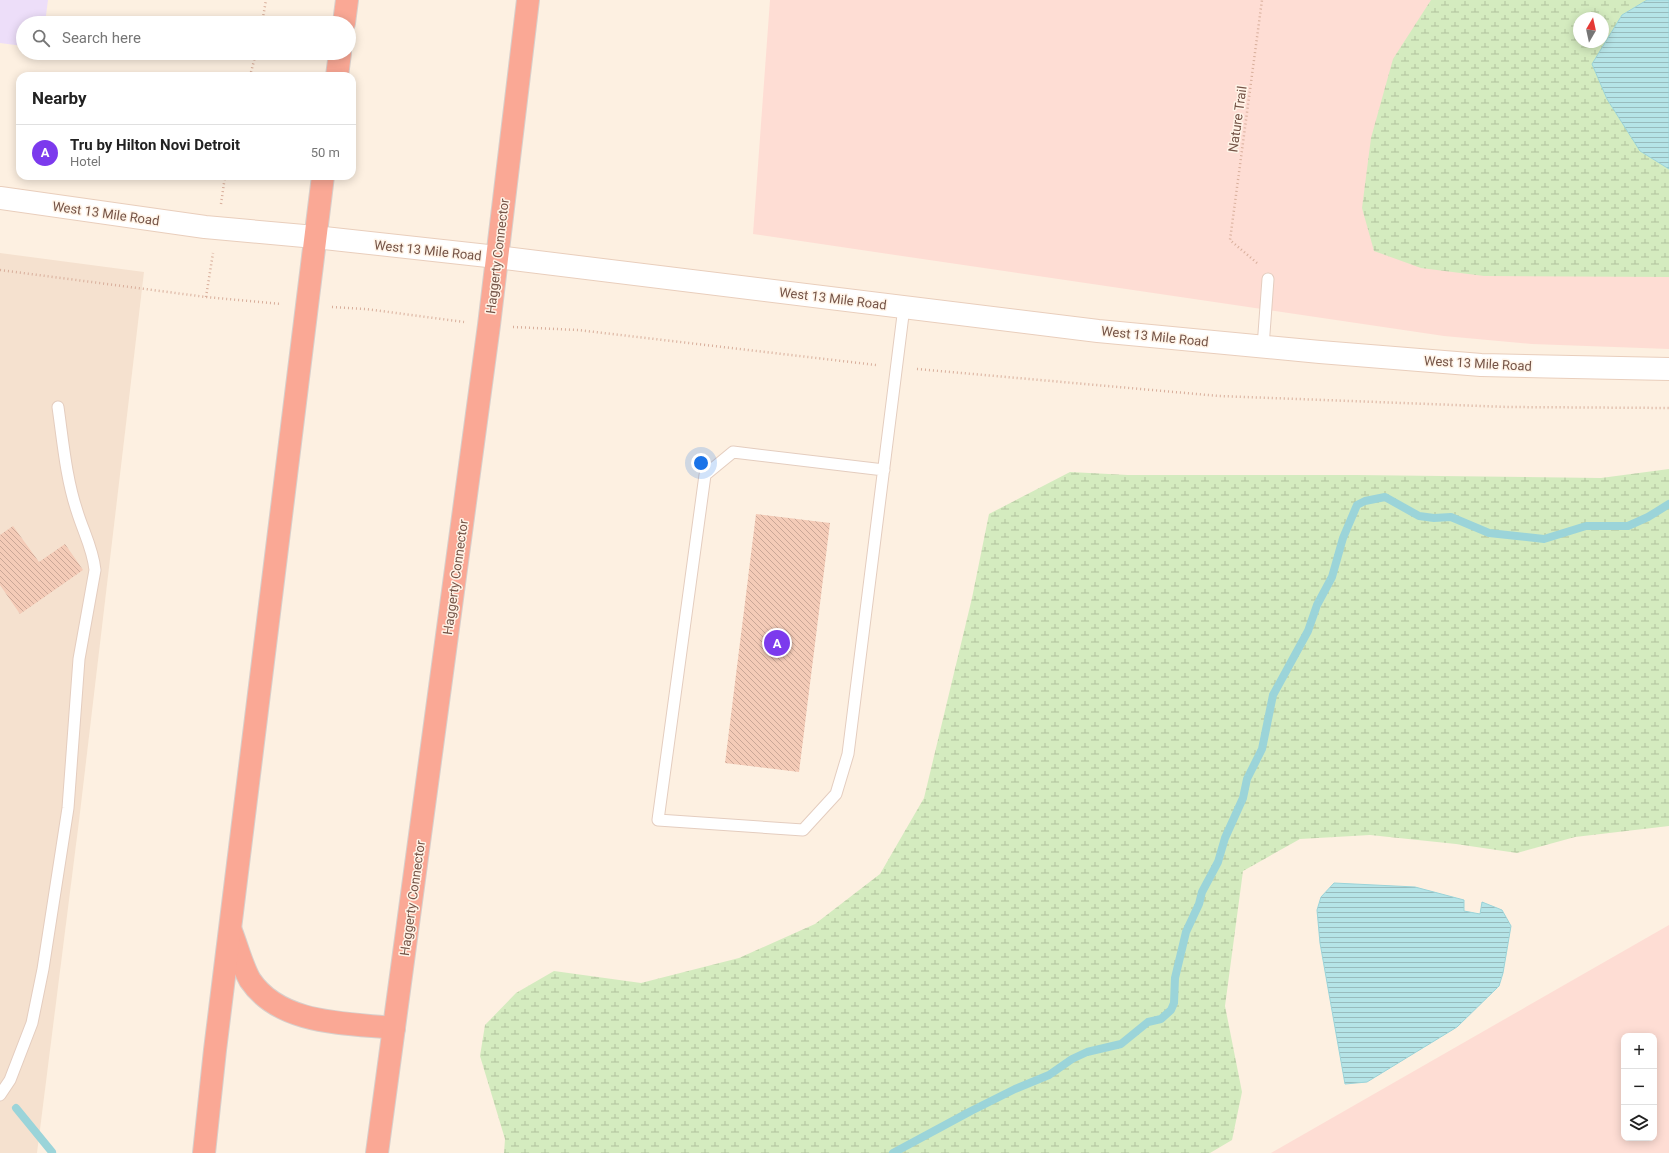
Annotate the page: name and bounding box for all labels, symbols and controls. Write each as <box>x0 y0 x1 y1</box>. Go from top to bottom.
north arrow <box>1573 12 1609 48</box>
search box <box>16 16 356 60</box>
icon: search <box>30 27 52 49</box>
text: Search here <box>62 29 141 47</box>
street label: Nature Trail <box>1225 85 1250 153</box>
text: Nearby <box>32 88 87 108</box>
text: Tru by Hilton Novi Detroit <box>70 136 240 154</box>
text: A <box>41 145 49 160</box>
text: 50 m <box>311 145 340 160</box>
text: Hotel <box>70 154 101 169</box>
street label: Haggerty Connector <box>483 197 512 315</box>
street label: West 13 Mile Road <box>51 199 160 228</box>
street label: West 13 Mile Road <box>374 237 482 264</box>
street label: West 13 Mile Road <box>778 284 887 313</box>
street label: West 13 Mile Road <box>1101 323 1209 350</box>
street label: West 13 Mile Road <box>1424 353 1532 374</box>
your location <box>691 453 711 473</box>
street label: Haggerty Connector <box>440 518 471 636</box>
pin: A <box>764 628 790 658</box>
street label: Haggerty Connector <box>397 839 428 957</box>
map controls <box>1621 1033 1657 1141</box>
button: + <box>1621 1033 1657 1069</box>
button: − <box>1621 1069 1657 1105</box>
button: layers <box>1621 1105 1657 1141</box>

